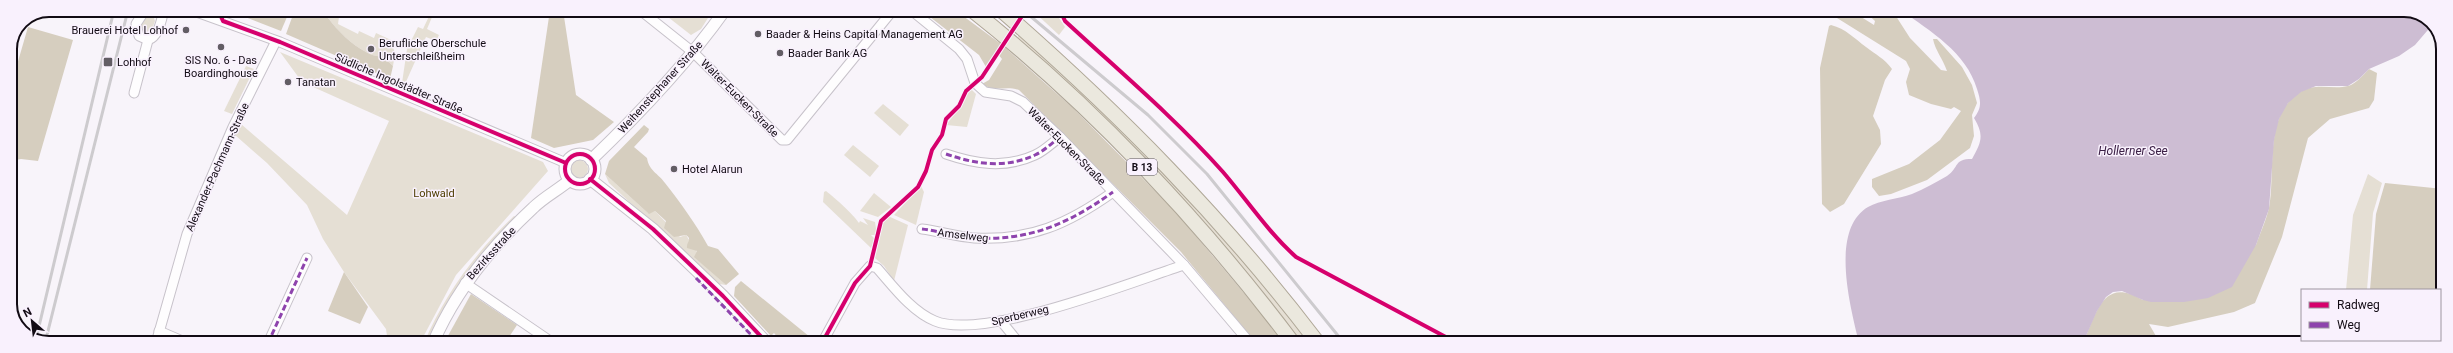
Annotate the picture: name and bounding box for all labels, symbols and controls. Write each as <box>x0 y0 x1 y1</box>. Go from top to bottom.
place label: Brauerei Hotel Lohhof <box>72 24 178 37</box>
marker: Brauerei Hotel Lohhof <box>181 25 191 35</box>
place label: Baader & Heins Capital Management AG <box>766 28 963 41</box>
marker: Baader & Heins Capital Management AG <box>753 29 763 39</box>
place label: Berufliche Oberschule Unterschleißheim <box>379 37 486 63</box>
street label: Weihenstephaner Straße <box>615 38 705 136</box>
marker: SIS No. 6 - Das Boardinghouse <box>216 42 226 52</box>
marker: Berufliche Oberschule Unterschleißheim <box>366 44 376 54</box>
place label: Baader Bank AG <box>788 47 867 60</box>
marker: Baader Bank AG <box>775 48 785 58</box>
street label: Südliche Ingolstädter Straße <box>333 51 465 116</box>
place label: SIS No. 6 - Das Boardinghouse <box>184 54 258 80</box>
marker: Lohhof <box>102 56 114 68</box>
place label: Lohhof <box>117 56 152 69</box>
street label: Walter-Eucken-Straße <box>698 57 781 140</box>
place label: Tanatan <box>296 76 336 89</box>
marker: Tanatan <box>283 77 293 87</box>
street label: Alexander-Pachmann-Straße <box>183 101 252 234</box>
street label: Walter-Eucken-Straße <box>1025 105 1108 188</box>
water label: Hollerner See <box>2098 144 2168 158</box>
road number: B 13 <box>1127 159 1157 175</box>
place label: Hotel Alarun <box>682 163 743 176</box>
marker: Hotel Alarun <box>669 164 679 174</box>
park label: Lohwald <box>413 187 455 200</box>
street label: Bezirksstraße <box>464 224 519 283</box>
street label: Amselweg <box>937 226 989 245</box>
legend <box>2301 289 2441 341</box>
text: Radweg <box>2337 298 2380 312</box>
north arrow <box>12 301 52 341</box>
street label: Sperberweg <box>990 303 1050 328</box>
text: N <box>21 305 34 320</box>
text: Weg <box>2337 318 2361 332</box>

